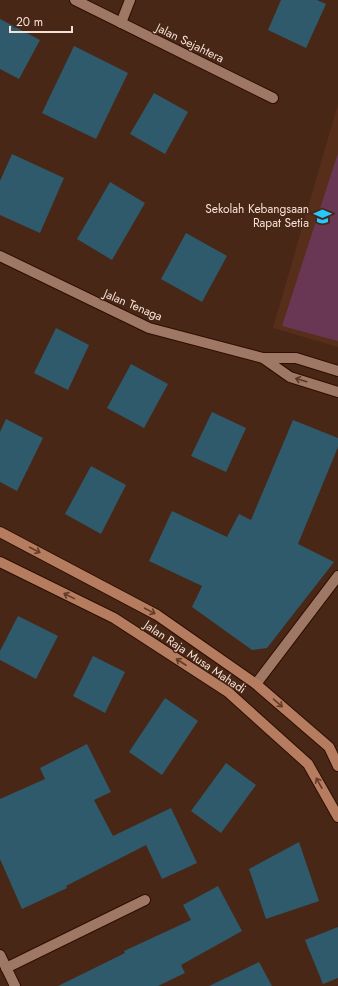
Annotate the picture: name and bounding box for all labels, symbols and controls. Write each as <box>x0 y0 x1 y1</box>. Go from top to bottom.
scale bar <box>10 8 72 34</box>
text: 20 m <box>16 13 43 31</box>
street label: Jalan Sejahtera <box>151 18 227 67</box>
place label: Sekolah Kebangsaan Rapat Setia <box>205 200 309 232</box>
school or university icon: Sekolah Kebangsaan Rapat Setia <box>312 206 332 226</box>
street label: Jalan Tenaga <box>99 284 165 326</box>
one-way arrow <box>294 376 307 383</box>
one-way arrow <box>28 547 40 555</box>
one-way arrow <box>63 592 75 599</box>
one-way arrow <box>143 608 155 615</box>
street label: Jalan Raja Musa Mahadi <box>139 615 250 698</box>
one-way arrow <box>175 657 187 665</box>
one-way arrow <box>272 698 282 707</box>
one-way arrow <box>315 777 322 789</box>

